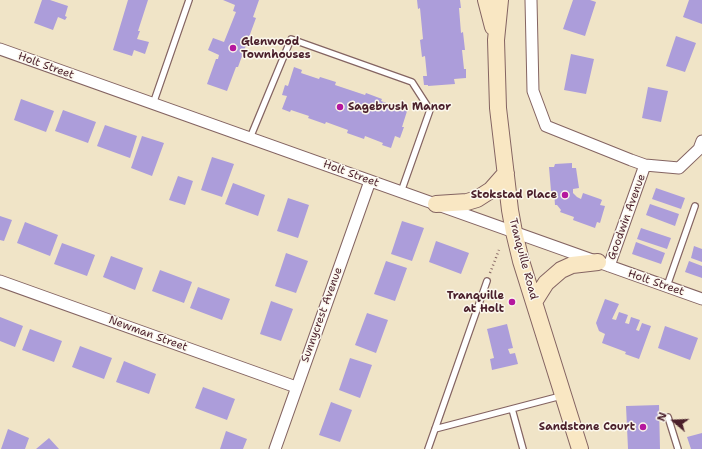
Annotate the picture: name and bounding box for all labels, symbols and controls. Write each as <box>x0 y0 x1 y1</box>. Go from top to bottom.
place label: Glenwood Townhouses <box>241 35 311 61</box>
marker: Glenwood Townhouses <box>228 43 238 53</box>
street label: Holt Street <box>16 50 76 82</box>
place label: Sagebrush Manor <box>348 100 451 114</box>
marker: Sagebrush Manor <box>335 102 345 112</box>
street label: Holt Street <box>321 158 381 190</box>
street label: Goodwin Avenue <box>605 172 649 262</box>
place label: Stokstad Place <box>471 188 557 202</box>
marker: Stokstad Place <box>560 190 570 200</box>
street label: Tranquille Road <box>506 217 540 301</box>
street label: Sunnycrest Avenue <box>299 266 345 364</box>
street label: Holt Street <box>626 267 686 299</box>
place label: Tranquille at Holt <box>447 289 504 315</box>
marker: Tranquille at Holt <box>507 297 517 307</box>
street label: Newman Street <box>107 314 189 354</box>
north arrow <box>654 401 694 441</box>
text: N <box>654 410 671 423</box>
place label: Sandstone Court <box>539 420 635 434</box>
marker: Sandstone Court <box>638 422 648 432</box>

